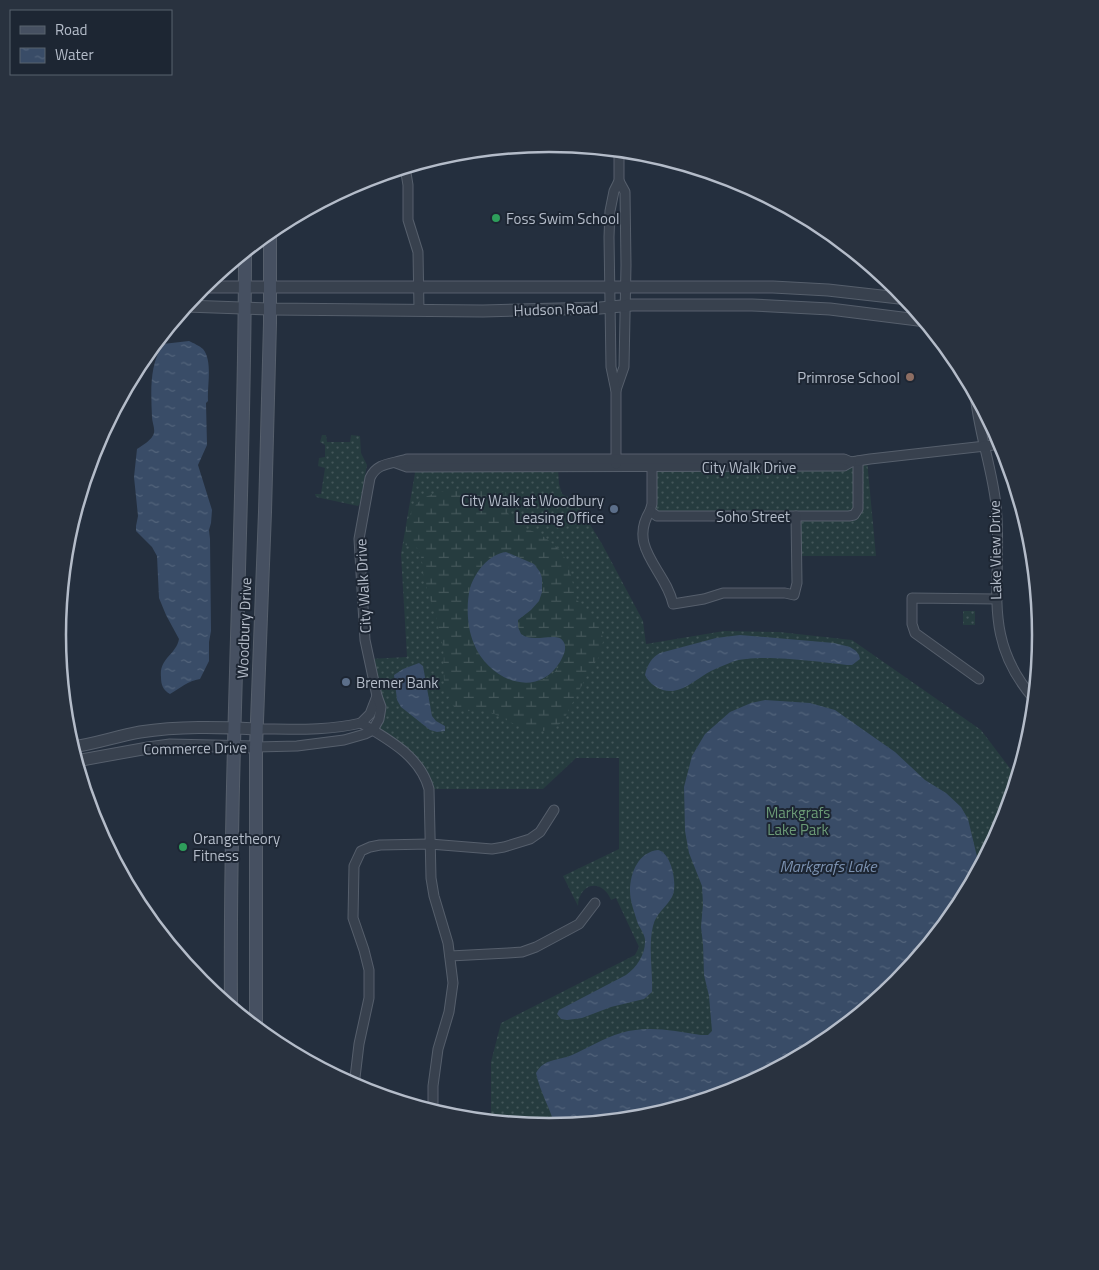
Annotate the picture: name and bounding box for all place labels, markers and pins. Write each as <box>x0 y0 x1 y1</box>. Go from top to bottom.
place label: Foss Swim School <box>506 207 619 230</box>
marker: Foss Swim School <box>490 212 502 224</box>
place label: Primrose School <box>797 366 900 389</box>
marker: Primrose School <box>904 371 916 383</box>
place label: City Walk at Woodbury Leasing Office <box>461 489 604 529</box>
marker: City Walk at Woodbury Leasing Office <box>608 503 620 515</box>
place label: Bremer Bank <box>356 671 438 694</box>
marker: Bremer Bank <box>340 676 352 688</box>
place label: Orangetheory Fitness <box>193 827 280 867</box>
marker: Orangetheory Fitness <box>177 841 189 853</box>

